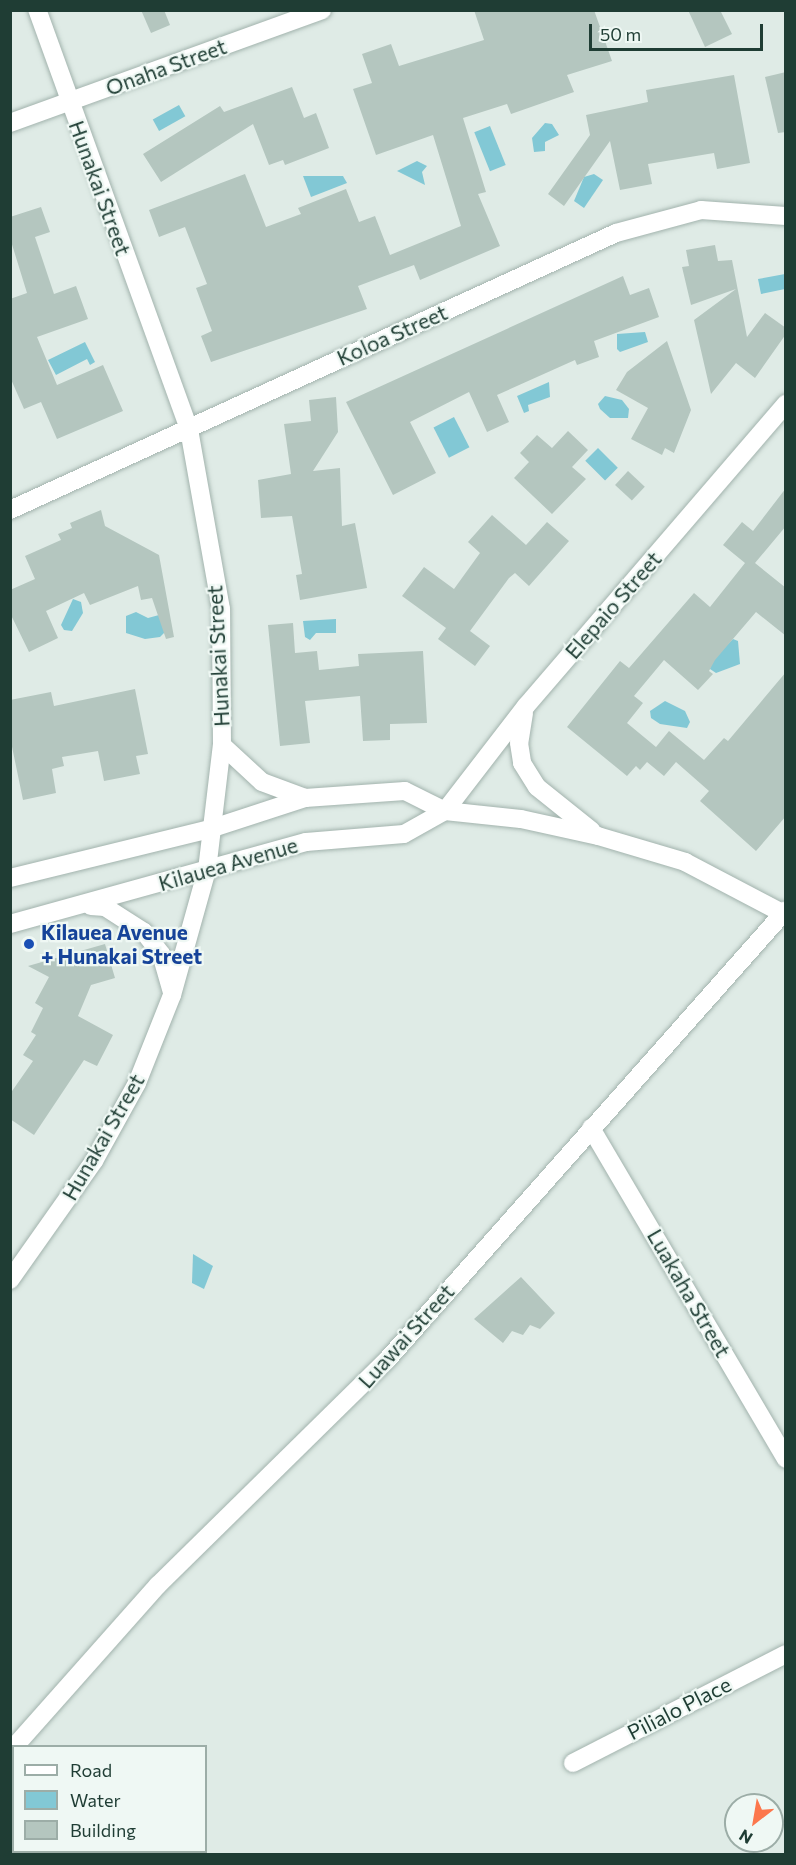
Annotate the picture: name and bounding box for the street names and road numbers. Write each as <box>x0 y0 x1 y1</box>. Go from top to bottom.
street label: Onaha Street <box>102 34 230 100</box>
street label: Hunakai Street <box>64 117 136 259</box>
street label: Koloa Street <box>333 299 451 371</box>
street label: Elepaio Street <box>560 546 666 664</box>
street label: Hunakai Street <box>202 585 234 727</box>
street label: Kilauea Avenue <box>155 832 301 896</box>
street label: Hunakai Street <box>57 1069 149 1205</box>
street label: Luakaha Street <box>642 1225 736 1361</box>
street label: Luawai Street <box>353 1279 459 1393</box>
street label: Pilialo Place <box>623 1671 735 1745</box>

